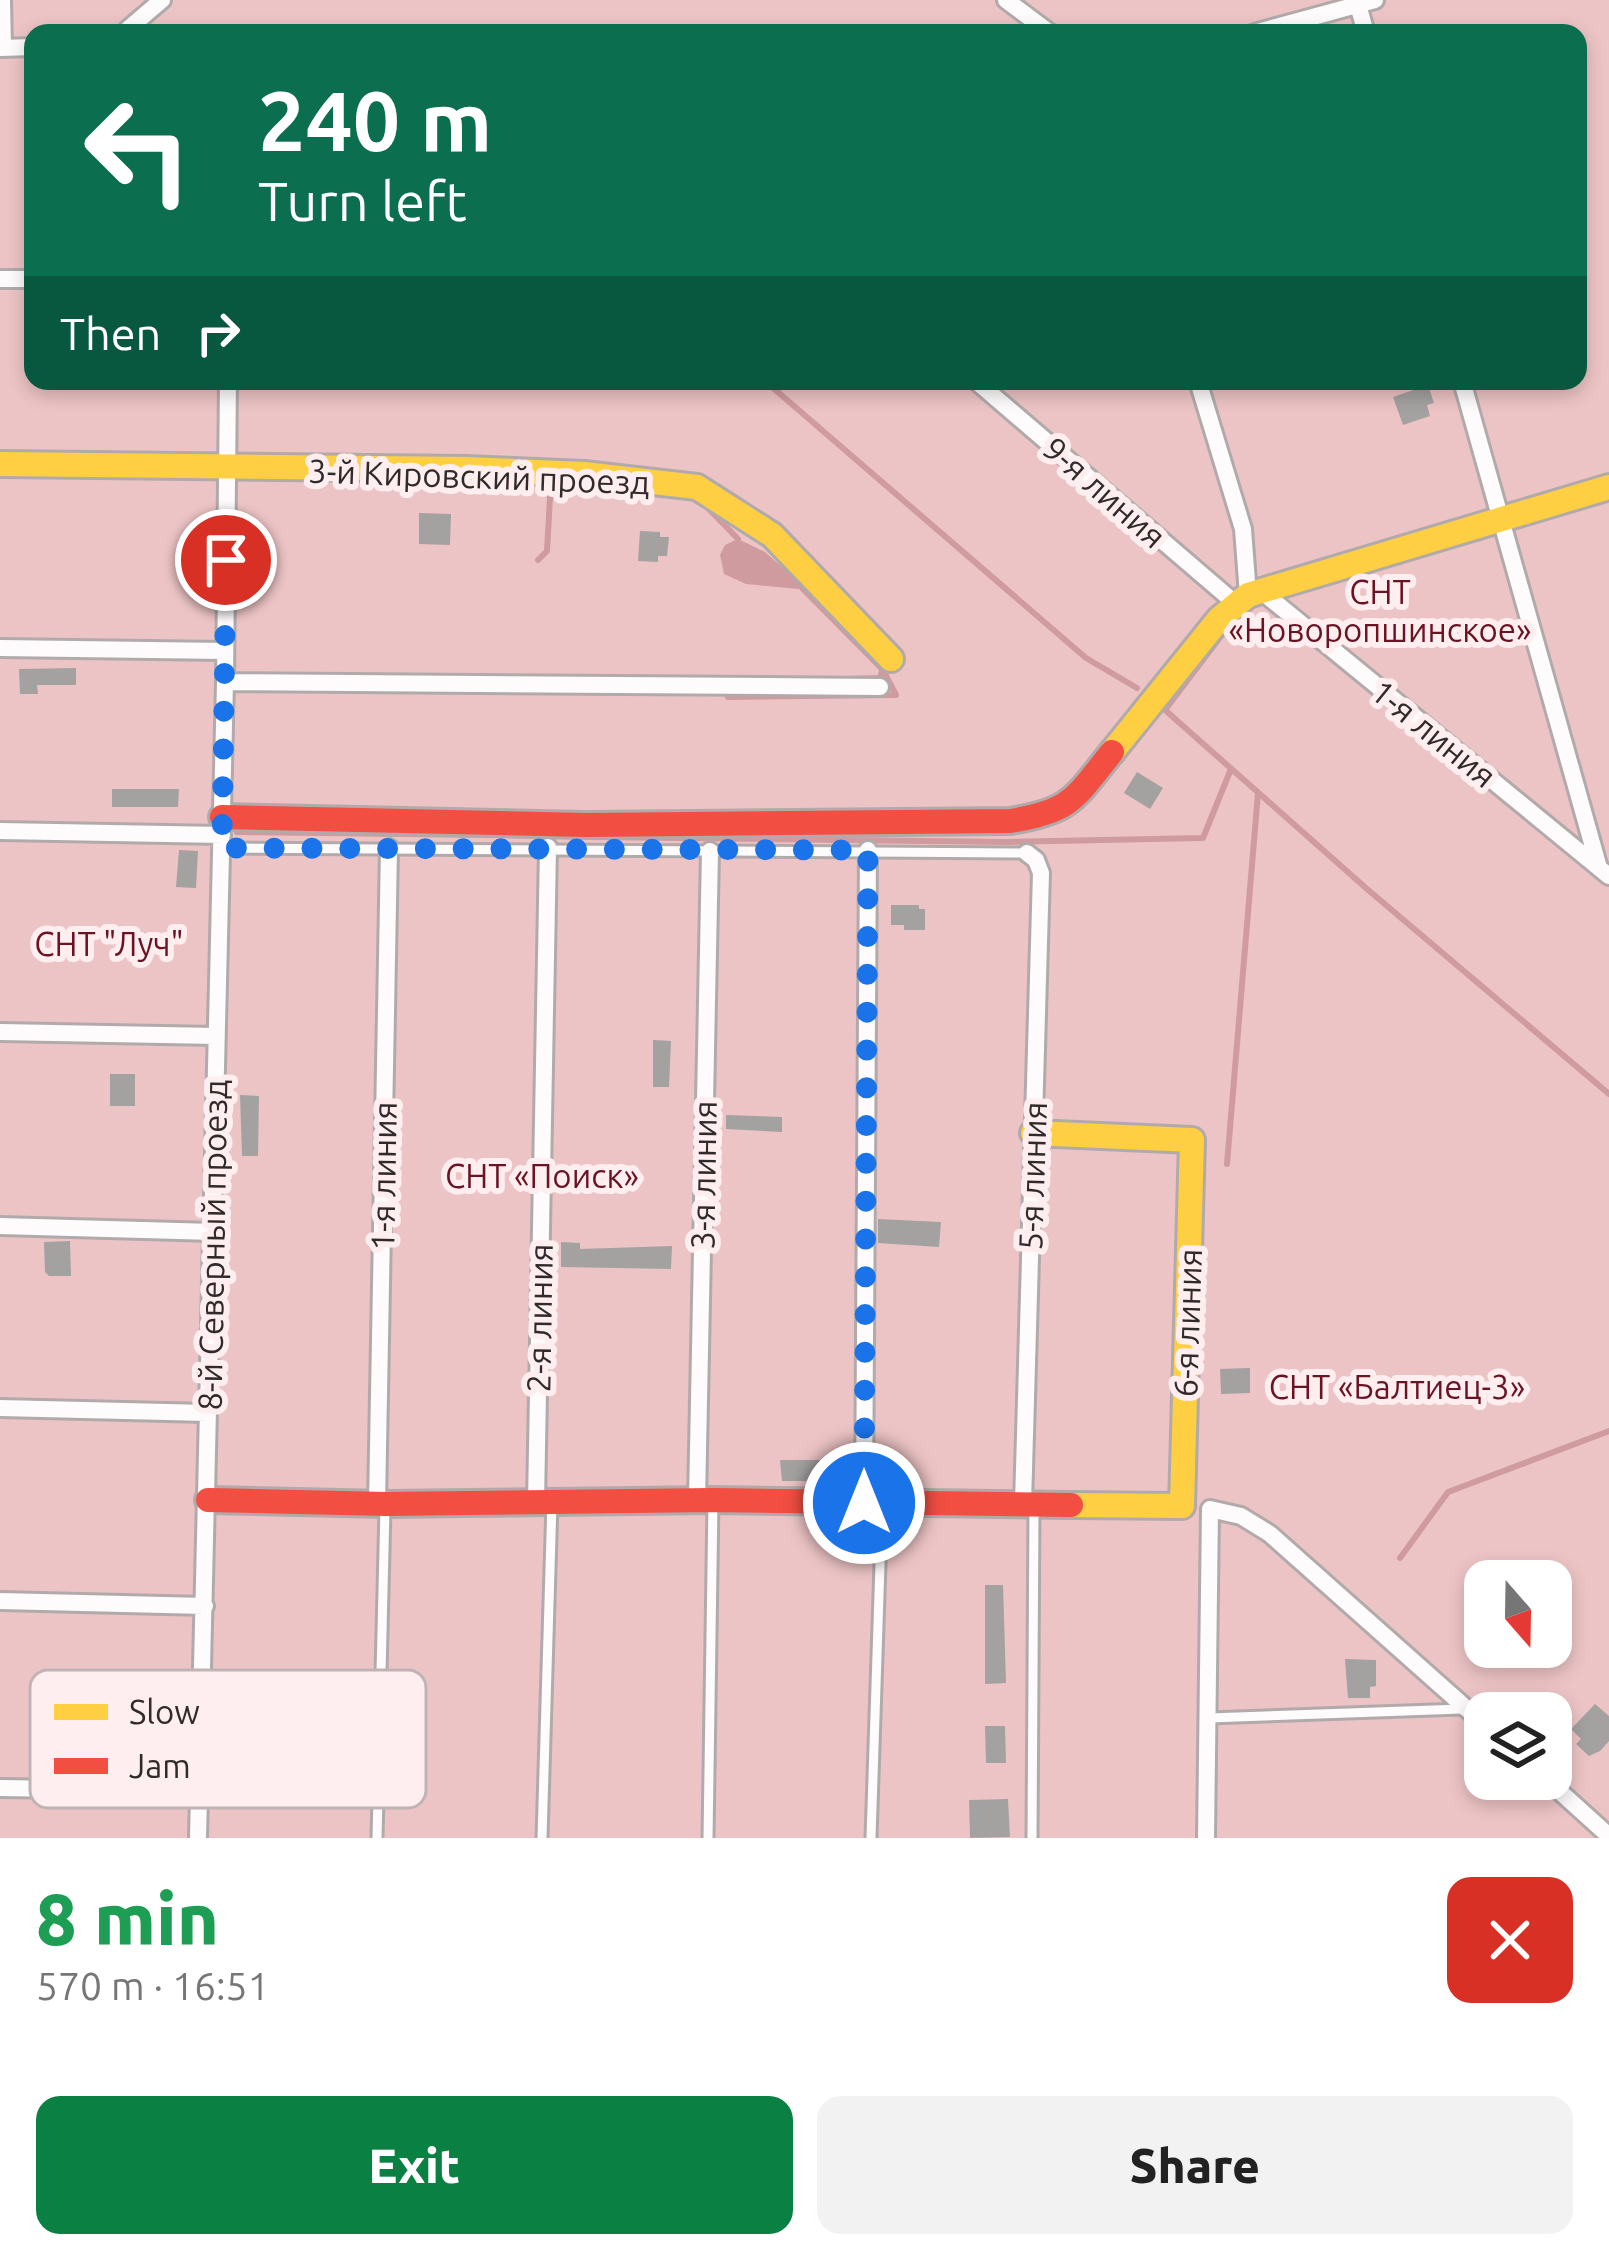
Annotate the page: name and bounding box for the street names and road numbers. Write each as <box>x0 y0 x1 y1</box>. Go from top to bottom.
street label: 9-я линия <box>1037 429 1173 555</box>
street label: 3-й Кировский проезд <box>308 452 650 500</box>
street label: 1-я линия <box>1364 672 1504 794</box>
street label: 8-й Северный проезд <box>191 1079 233 1411</box>
street label: 3-я линия <box>683 1100 723 1250</box>
street label: 1-я линия <box>363 1101 403 1251</box>
street label: 5-я линия <box>1011 1101 1053 1251</box>
street label: 2-я линия <box>519 1243 559 1393</box>
street label: 6-я линия <box>1166 1248 1208 1398</box>

